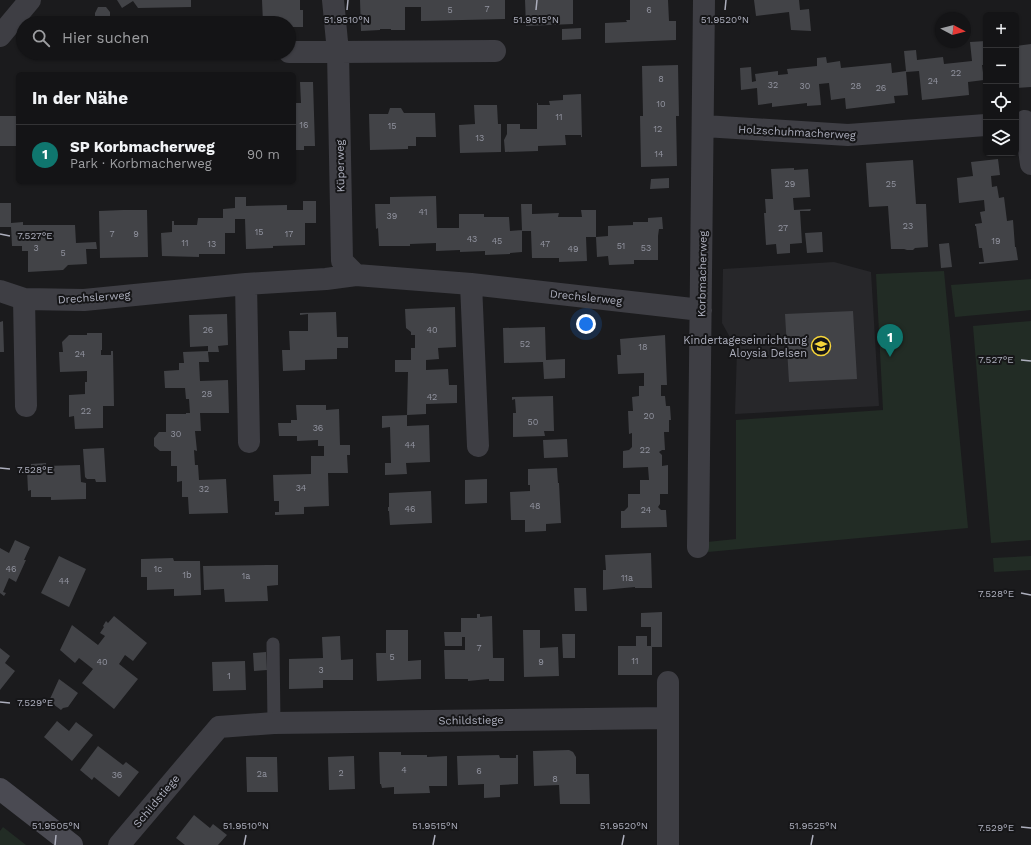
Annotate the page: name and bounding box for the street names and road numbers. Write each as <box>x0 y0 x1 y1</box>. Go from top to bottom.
street label: Holzschuhmacherweg <box>738 123 856 142</box>
street label: Küperweg <box>334 139 347 192</box>
street label: Korbmacherweg <box>695 231 710 317</box>
street label: Drechslerweg <box>549 287 623 308</box>
street label: Drechslerweg <box>57 288 131 307</box>
street label: Schildstiege <box>438 713 504 728</box>
street label: Schildstiege <box>130 772 182 830</box>

